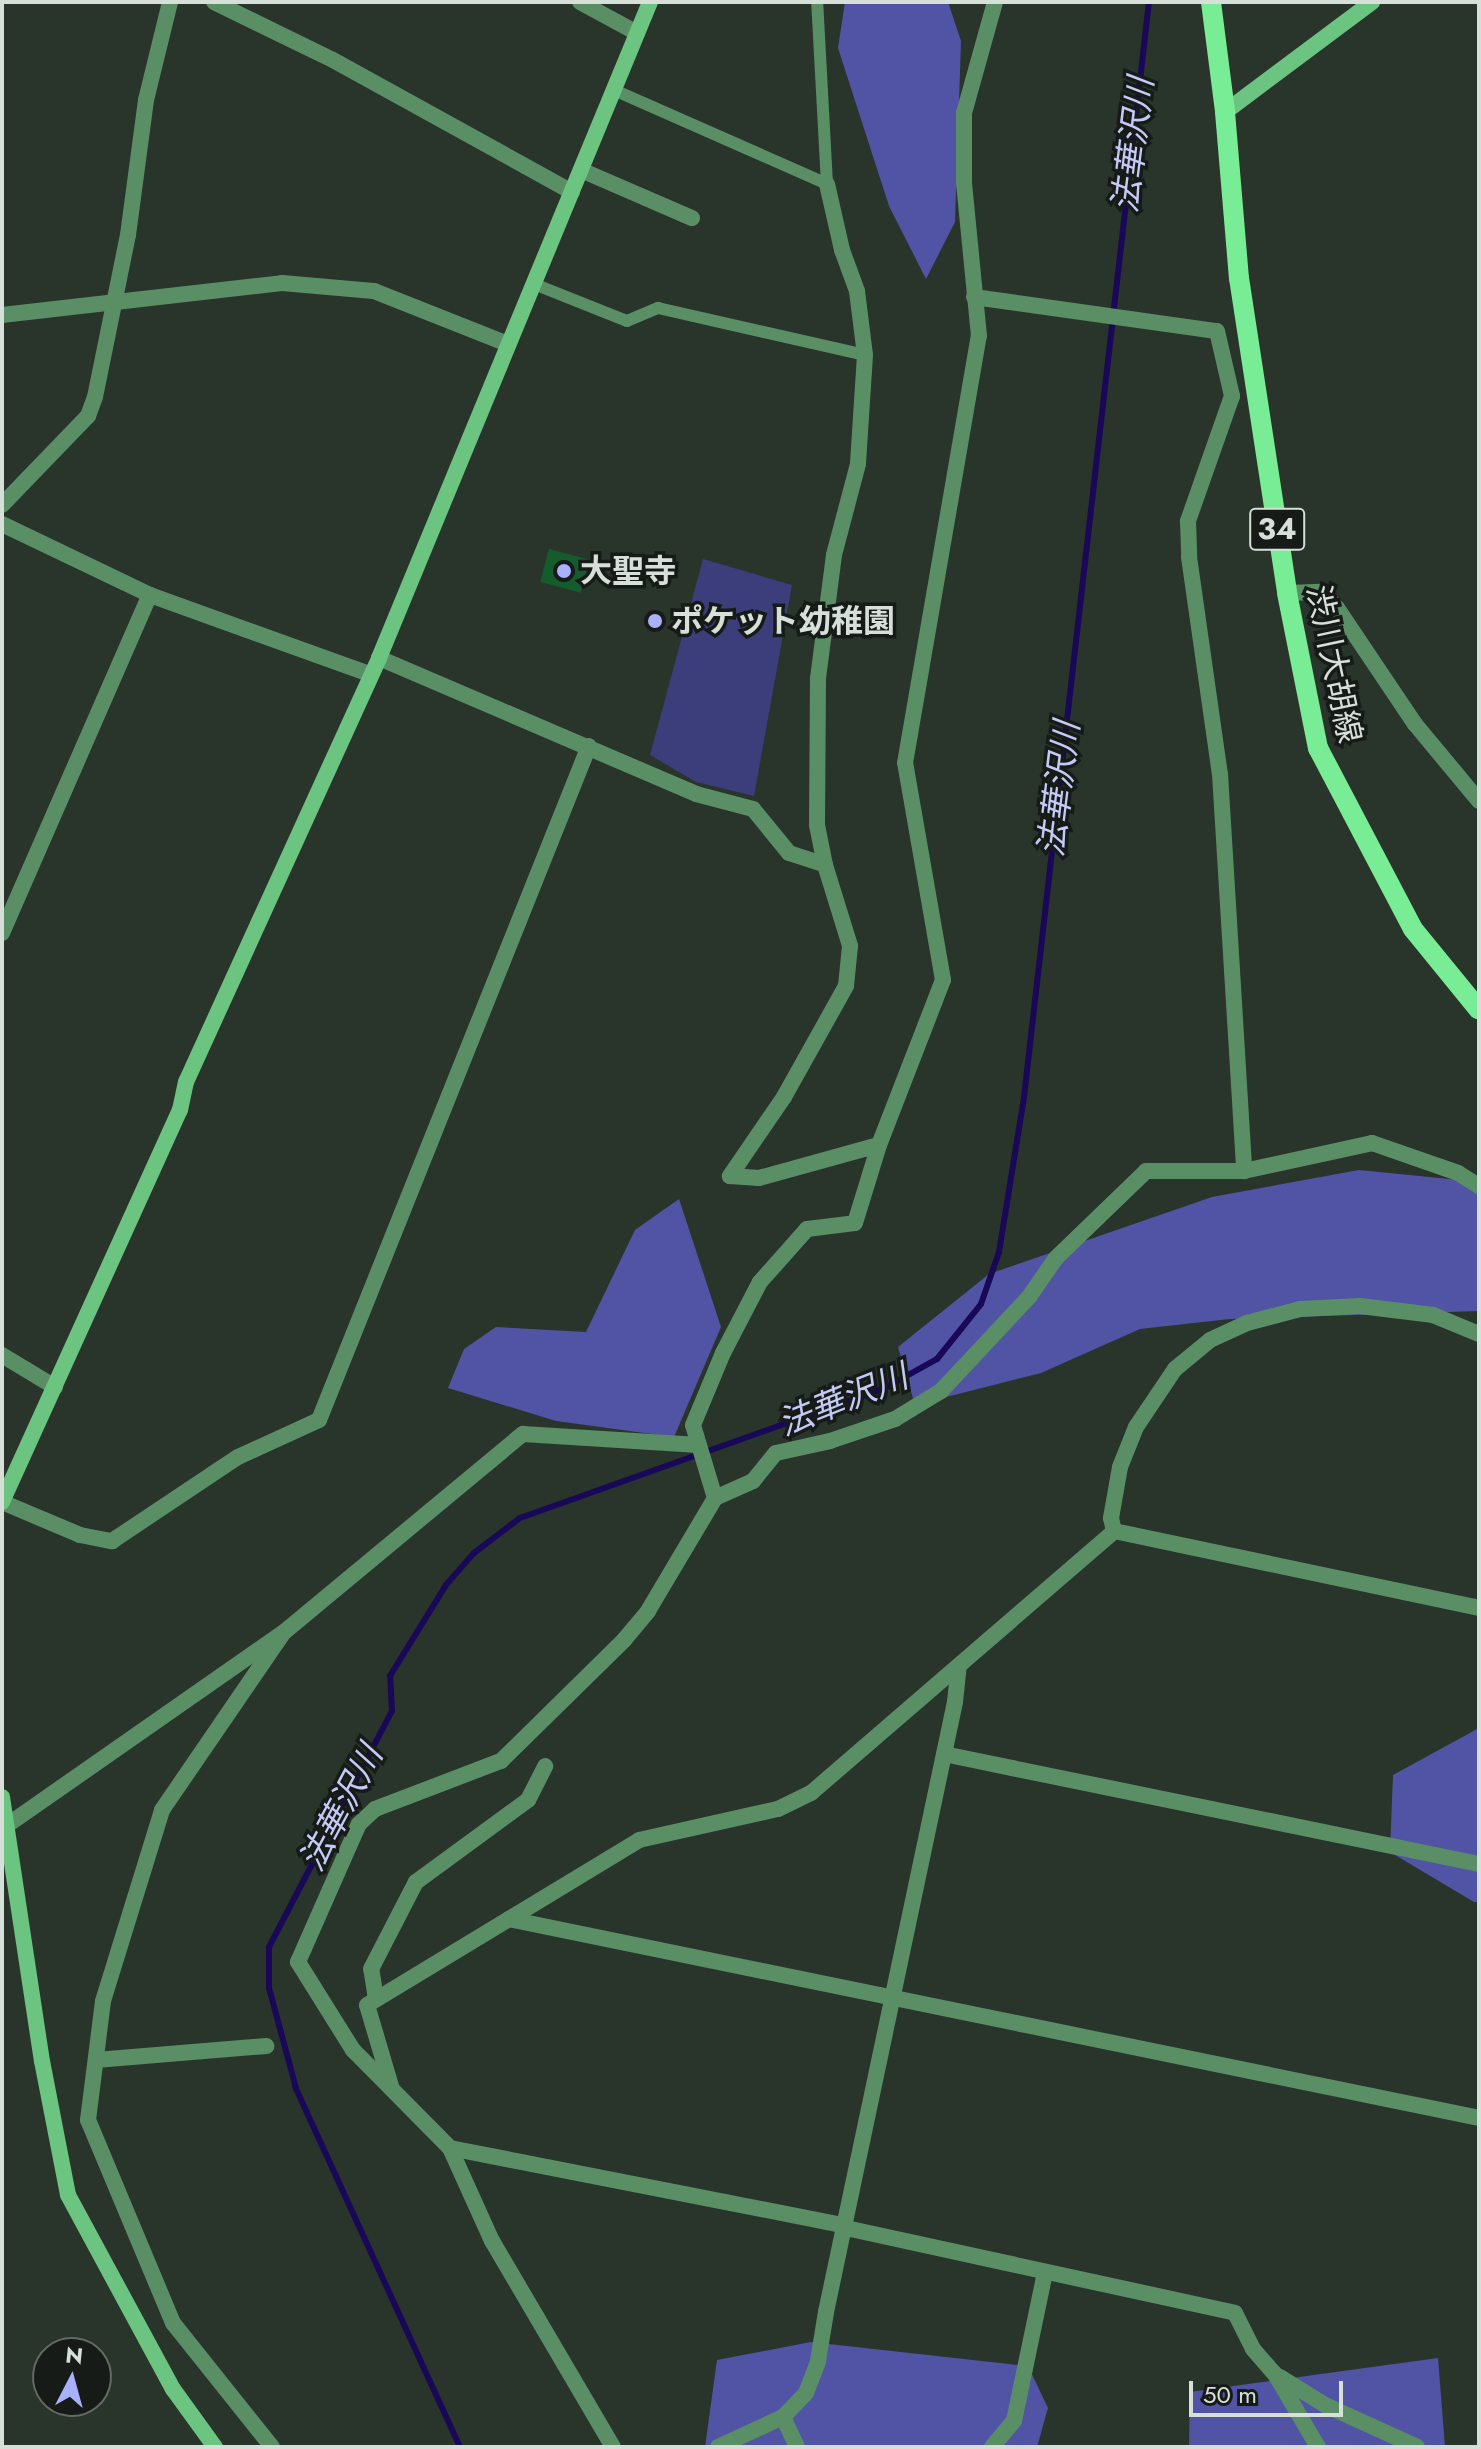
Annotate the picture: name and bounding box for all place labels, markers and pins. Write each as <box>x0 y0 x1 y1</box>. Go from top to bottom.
place label: 大聖寺 <box>580 552 676 590</box>
marker: 大聖寺 <box>555 562 573 580</box>
place label: ポケット幼稚園 <box>671 602 895 640</box>
marker: ポケット幼稚園 <box>646 612 664 630</box>

